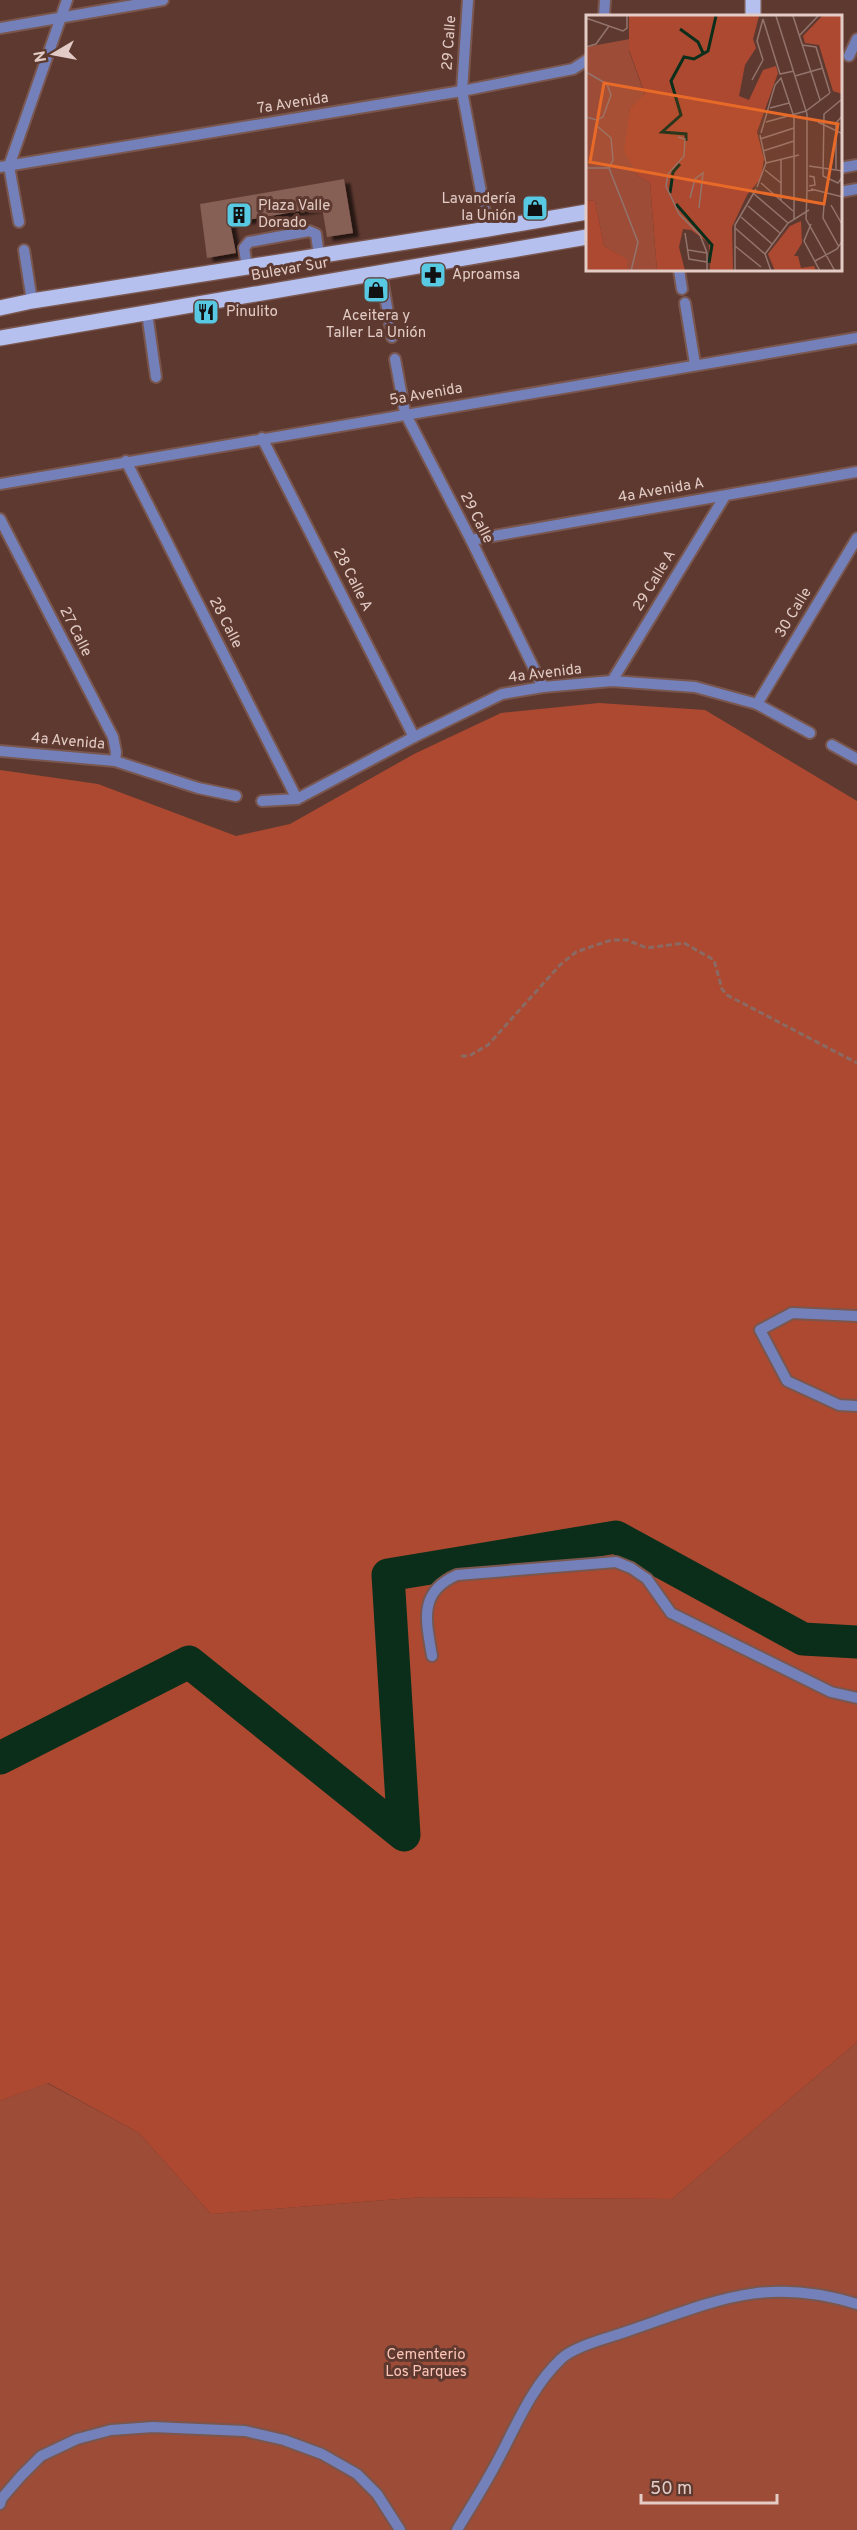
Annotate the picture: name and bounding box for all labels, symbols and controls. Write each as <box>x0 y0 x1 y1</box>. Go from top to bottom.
street label: 29 Calle <box>439 15 461 71</box>
inset map <box>586 15 842 272</box>
north arrow <box>24 24 84 84</box>
text: N <box>30 49 52 64</box>
street label: 7a Avenida <box>256 89 330 119</box>
place label: Lavandería la Unión <box>441 190 516 226</box>
shop icon: Lavandería la Unión <box>520 193 550 223</box>
place label: Plaza Valle Dorado <box>258 197 330 233</box>
building icon: Plaza Valle Dorado <box>224 200 254 230</box>
street label: Bulevar Sur <box>250 254 330 286</box>
pharmacy icon: Aproamsa <box>418 260 448 290</box>
place label: Aproamsa <box>452 266 520 285</box>
shop icon: Aceitera y Taller La Unión <box>361 275 391 305</box>
restaurant icon: Pinulito <box>191 297 221 327</box>
place label: Pinulito <box>226 303 278 322</box>
place label: Aceitera y Taller La Unión <box>326 307 426 343</box>
street label: 5a Avenida <box>388 379 464 411</box>
street label: 4a Avenida A <box>616 474 706 508</box>
street label: 29 Calle <box>455 489 497 547</box>
street label: 28 Calle A <box>328 545 376 615</box>
street label: 29 Calle A <box>629 547 681 615</box>
street label: 30 Calle <box>772 584 816 642</box>
street label: 28 Calle <box>204 594 246 652</box>
street label: 27 Calle <box>54 604 96 660</box>
street label: 4a Avenida <box>507 660 583 688</box>
street label: 4a Avenida <box>30 729 106 755</box>
park label: Cementerio Los Parques <box>385 2346 467 2382</box>
scale bar <box>641 2467 778 2505</box>
text: 50 m <box>650 2478 692 2501</box>

